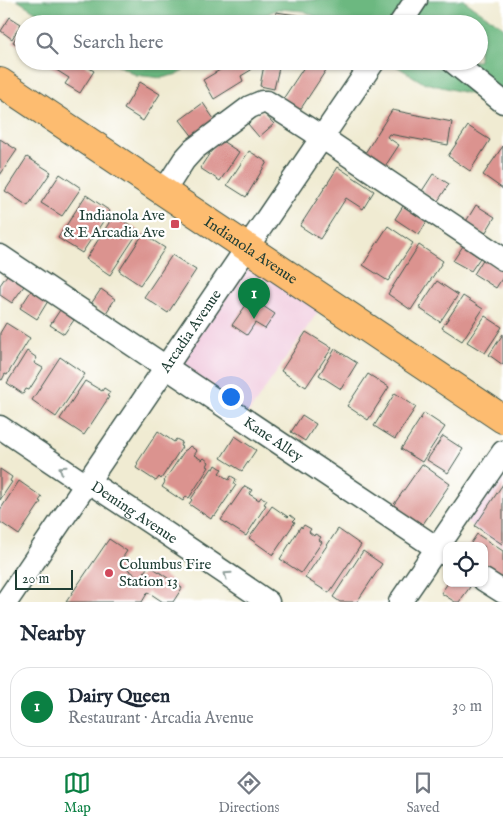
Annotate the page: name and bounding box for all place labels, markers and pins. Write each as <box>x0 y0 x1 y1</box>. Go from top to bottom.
place label: Indianola Ave & E Arcadia Ave <box>63 206 165 242</box>
marker: Indianola Ave & E Arcadia Ave <box>169 218 181 230</box>
pin: 1 <box>238 278 270 319</box>
place label: Columbus Fire Station 13 <box>119 555 211 591</box>
marker: Columbus Fire Station 13 <box>103 567 115 579</box>

